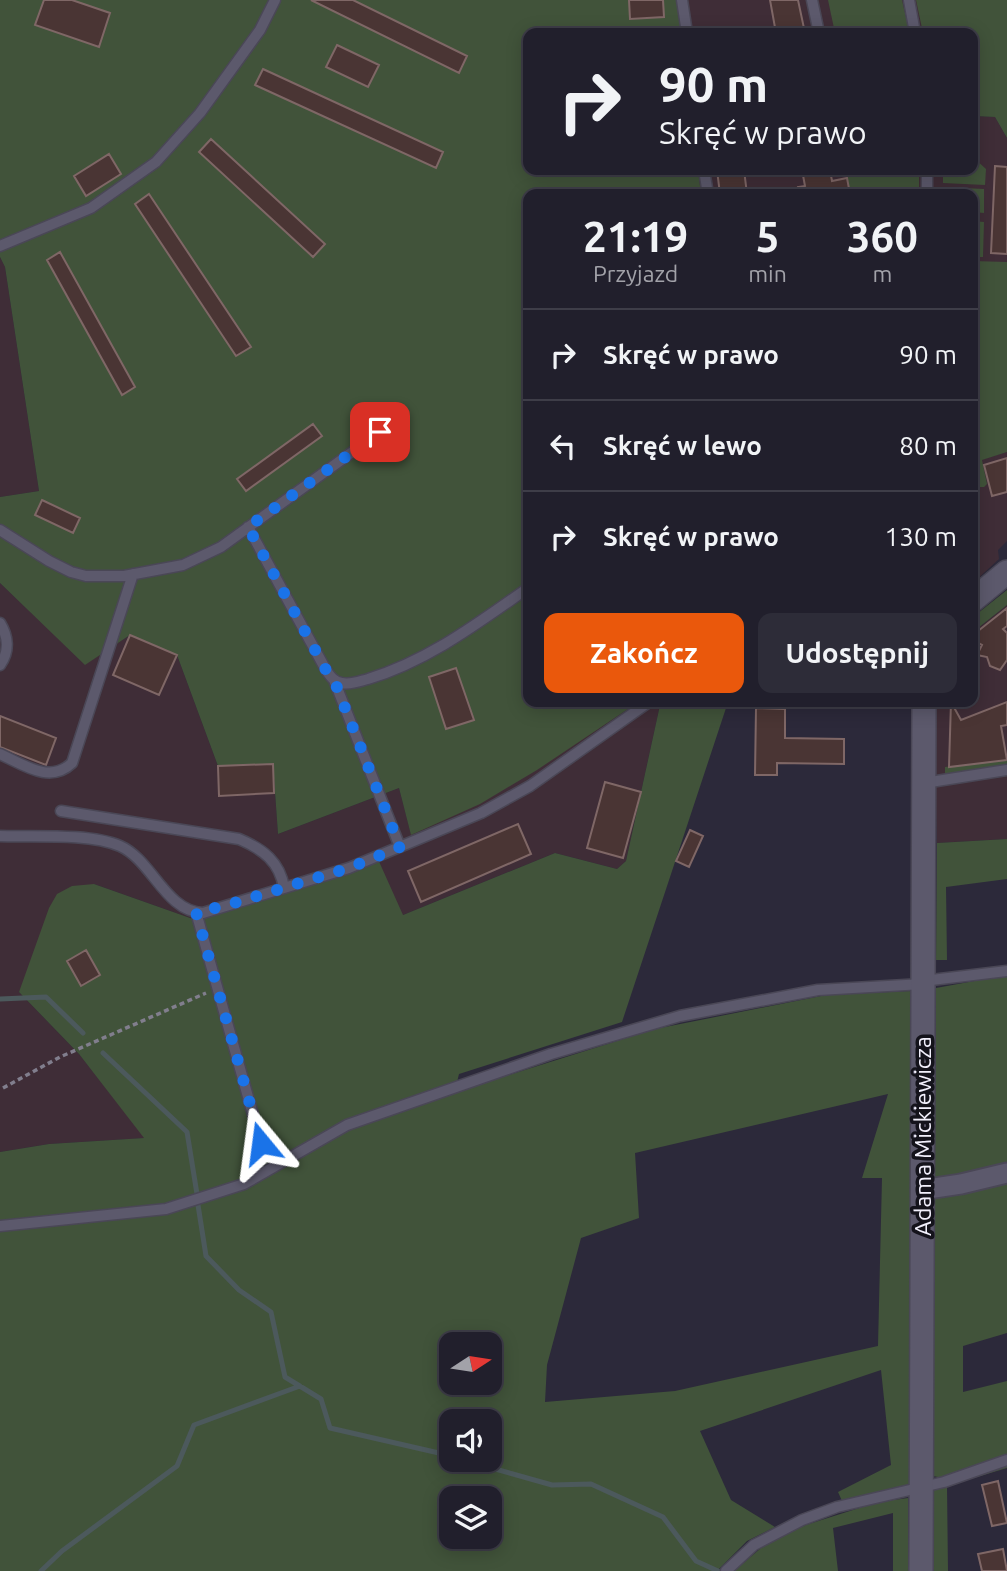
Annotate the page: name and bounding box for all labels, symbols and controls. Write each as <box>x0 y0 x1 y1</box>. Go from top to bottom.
icon: right <box>544 56 635 147</box>
text: 90 m <box>659 56 768 111</box>
text: Skręć w prawo <box>659 114 867 150</box>
text: 21:19 <box>583 213 688 260</box>
text: 5 <box>756 213 779 260</box>
text: 360 <box>847 213 918 260</box>
text: Przyjazd <box>593 261 678 286</box>
text: min <box>748 261 787 286</box>
text: m <box>872 261 892 286</box>
icon: right <box>544 336 582 374</box>
text: Skręć w prawo <box>603 340 779 369</box>
text: 90 m <box>899 340 957 369</box>
pin <box>350 402 410 462</box>
icon: arrive <box>361 413 399 451</box>
icon: left <box>544 427 582 465</box>
text: Skręć w lewo <box>603 431 762 460</box>
text: 80 m <box>899 431 957 460</box>
icon: right <box>544 518 582 556</box>
text: Skręć w prawo <box>603 522 779 551</box>
text: 130 m <box>885 522 957 551</box>
button: Zakończ <box>544 613 744 693</box>
button: Udostępnij <box>758 613 957 693</box>
street label: Adama Mickiewicza <box>910 1036 935 1236</box>
position arrow <box>224 1106 298 1180</box>
north arrow <box>439 1332 502 1395</box>
map controls <box>439 1332 502 1549</box>
button: sound <box>439 1409 502 1472</box>
button: layers <box>439 1486 502 1549</box>

